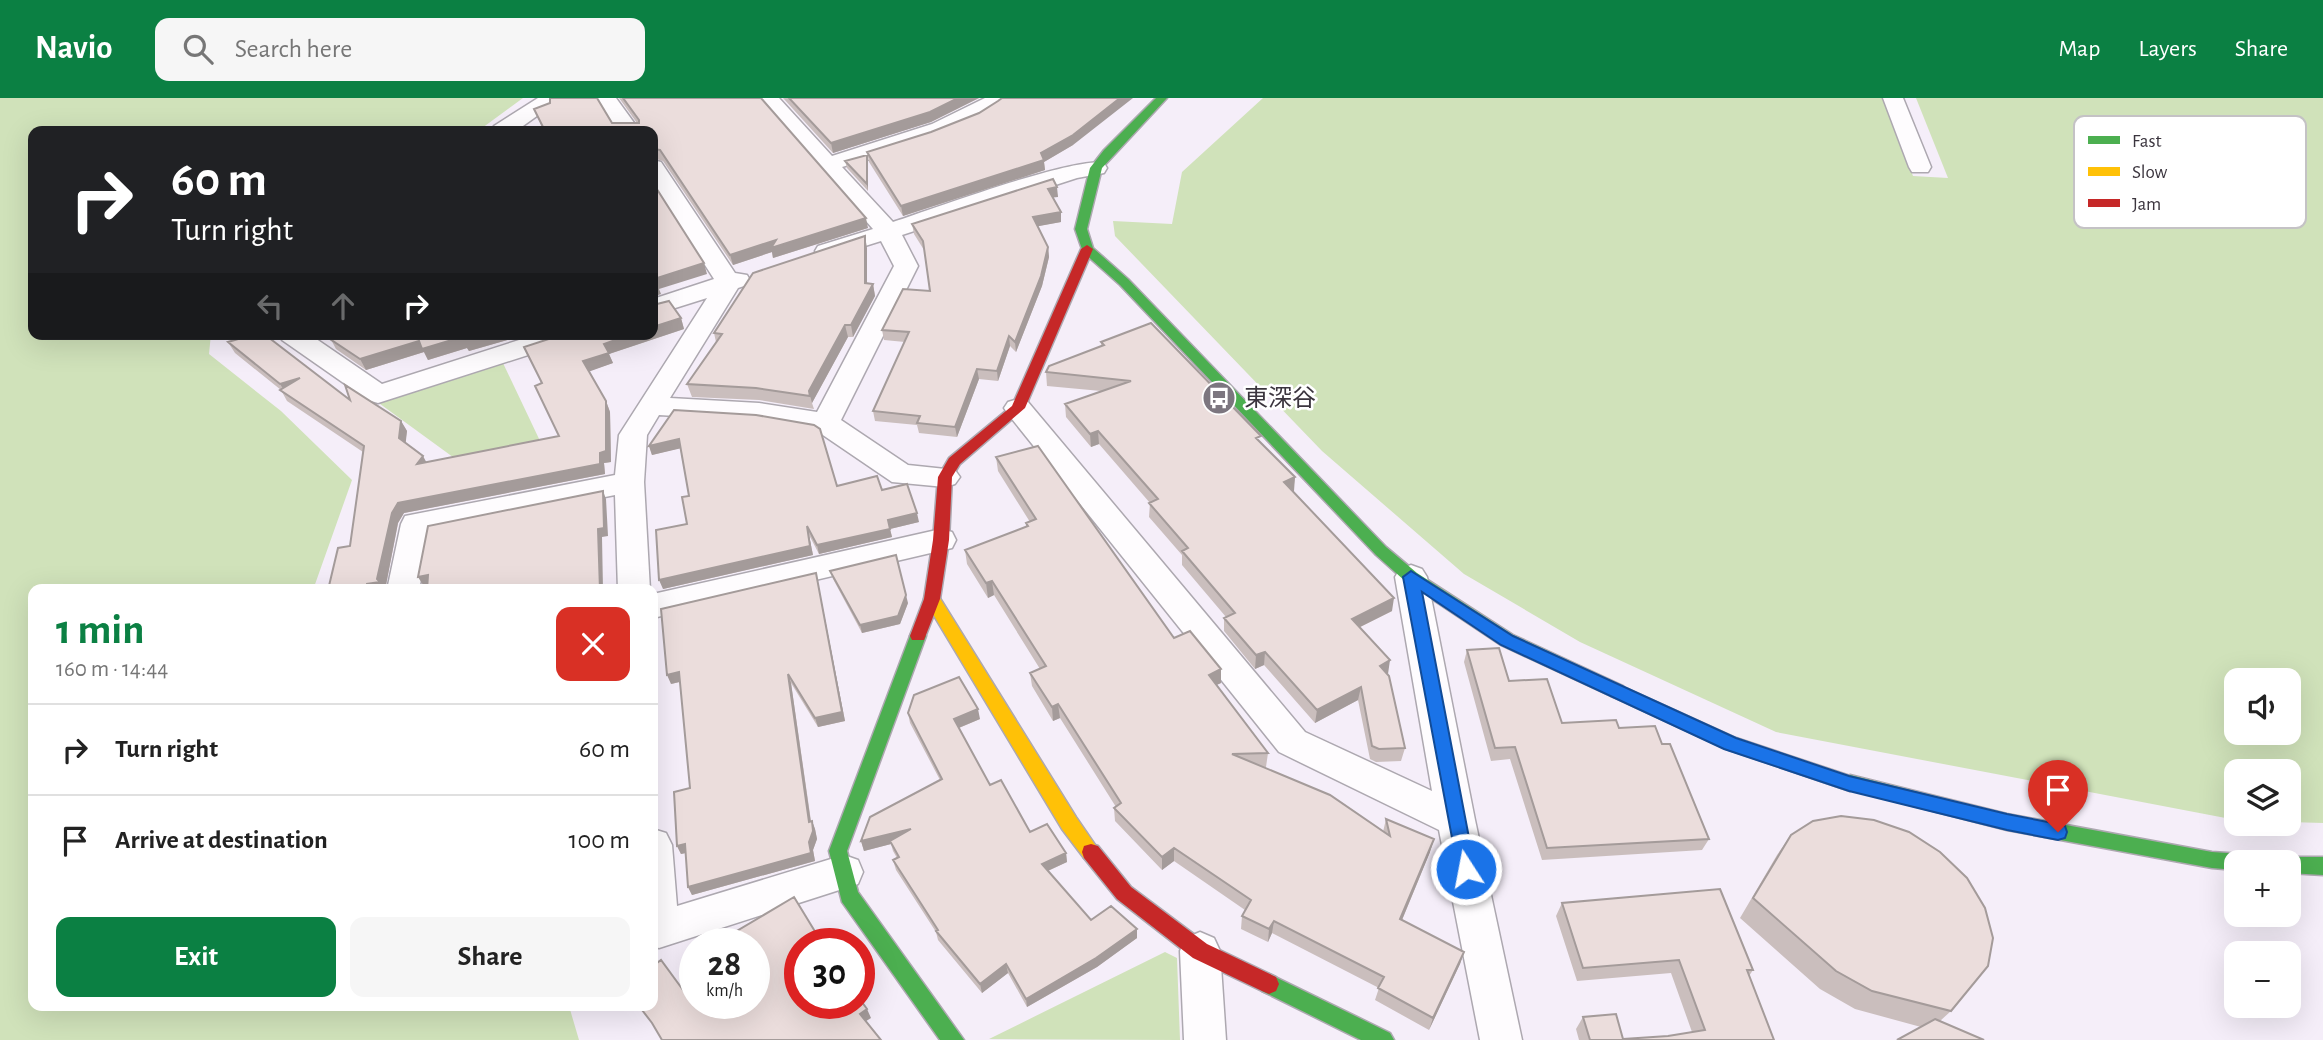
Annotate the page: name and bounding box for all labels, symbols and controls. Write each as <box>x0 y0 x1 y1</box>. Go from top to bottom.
search box <box>155 18 645 81</box>
icon: search <box>179 30 217 68</box>
text: Navio <box>35 32 113 65</box>
text: Search here <box>235 36 352 62</box>
text: Map <box>2058 37 2100 61</box>
text: Layers <box>2138 37 2197 61</box>
text: Share <box>2235 37 2288 61</box>
legend <box>2074 116 2306 228</box>
text: Fast <box>2132 132 2162 151</box>
icon: right <box>56 154 147 245</box>
text: 60 m <box>171 156 267 205</box>
text: Slow <box>2132 163 2168 182</box>
text: Jam <box>2132 195 2161 214</box>
text: Turn right <box>171 214 293 246</box>
icon: left <box>251 287 289 325</box>
icon: ahead <box>324 287 362 325</box>
icon: right <box>397 287 435 325</box>
bus stop icon: 東深谷 <box>1200 379 1238 417</box>
place label: 東深谷 <box>1244 385 1316 411</box>
button: close <box>556 607 630 681</box>
text: 1 min <box>56 609 145 651</box>
text: 160 m · 14:44 <box>56 658 168 681</box>
map controls <box>2224 668 2301 1018</box>
button: sound <box>2224 668 2301 745</box>
icon: right <box>56 731 94 769</box>
text: Turn right <box>115 736 218 762</box>
text: 60 m <box>579 736 630 762</box>
button: layers <box>2224 759 2301 836</box>
pin <box>2028 760 2088 832</box>
icon: arrive <box>2039 771 2077 809</box>
icon: arrive <box>56 822 94 860</box>
text: Arrive at destination <box>115 827 328 853</box>
text: 100 m <box>569 827 630 853</box>
position arrow <box>1429 832 1503 906</box>
button: + <box>2224 850 2301 927</box>
button: Exit <box>56 917 336 997</box>
button: Share <box>350 917 630 997</box>
speed limit sign: 30 <box>784 928 875 1019</box>
button: − <box>2224 941 2301 1018</box>
text: 28 <box>708 947 741 982</box>
text: km/h <box>706 982 743 1000</box>

